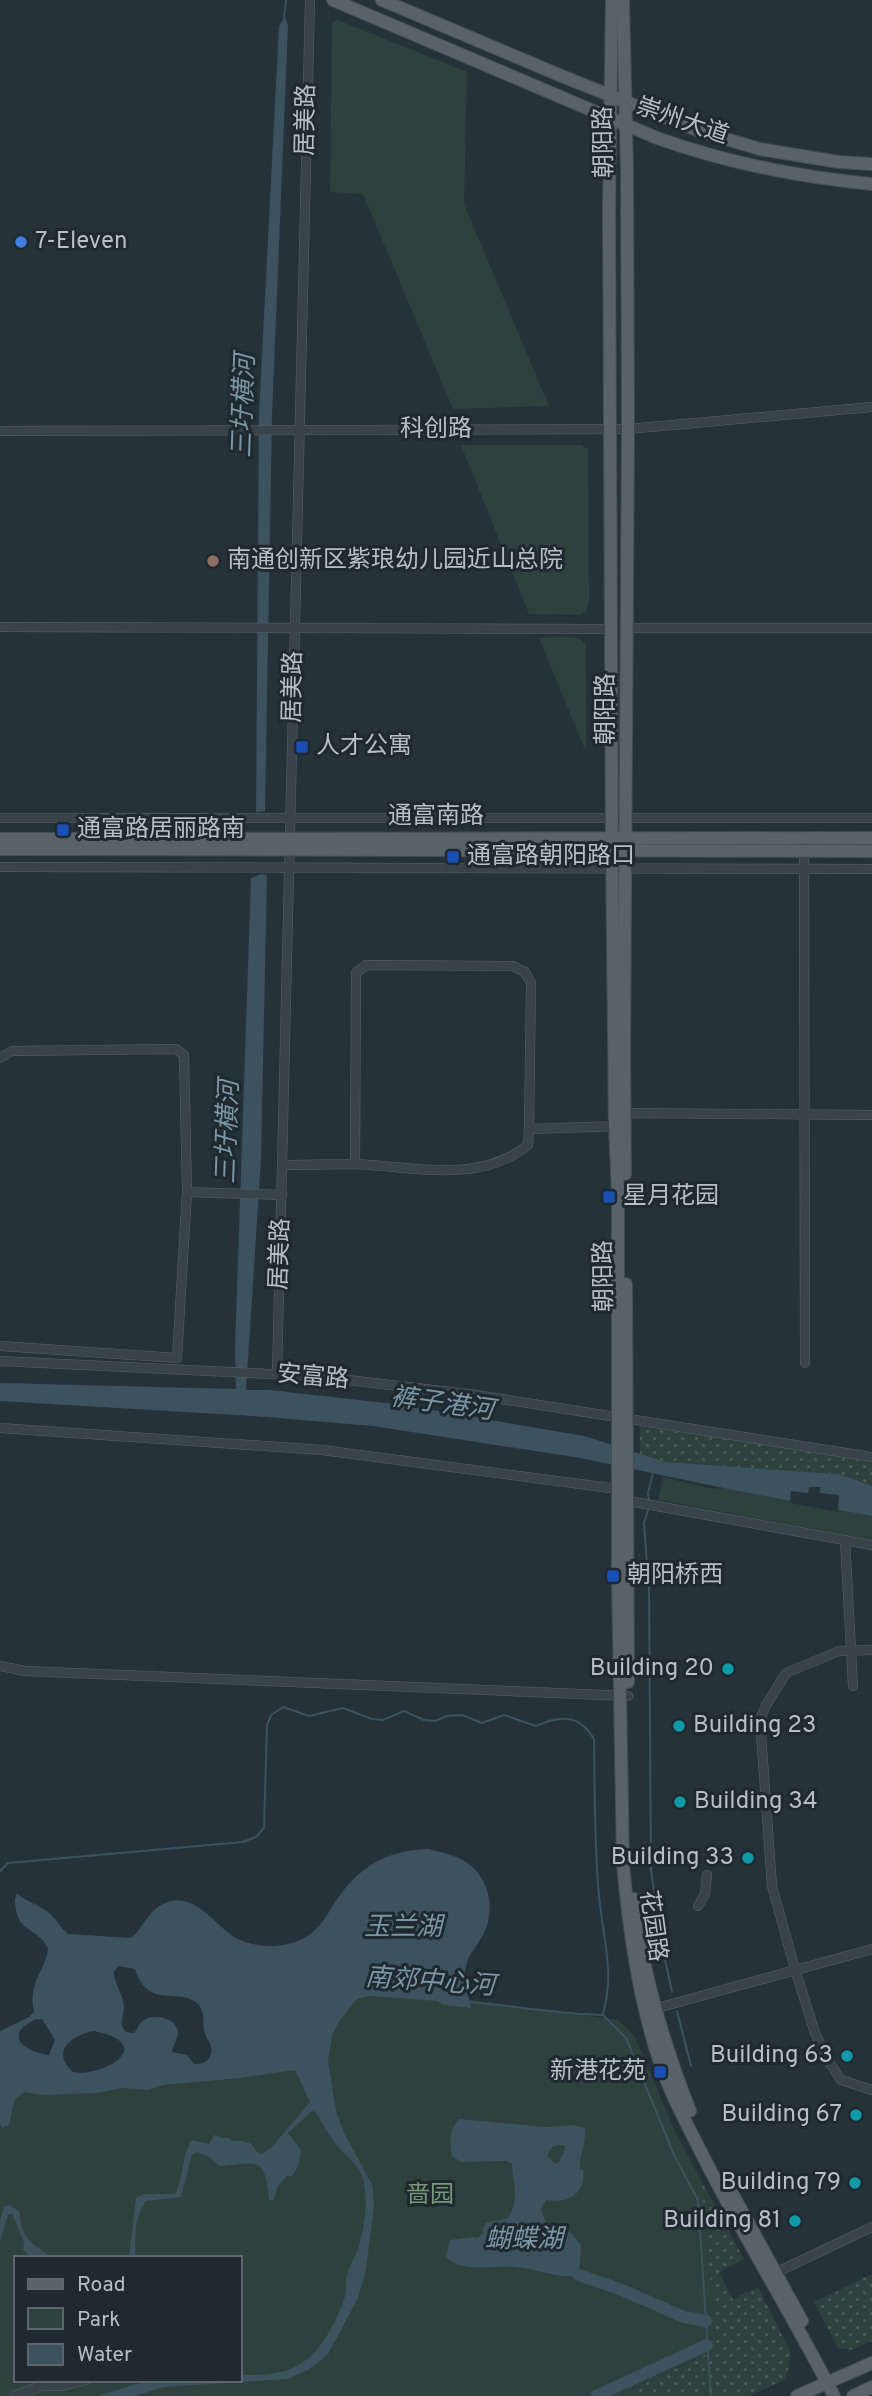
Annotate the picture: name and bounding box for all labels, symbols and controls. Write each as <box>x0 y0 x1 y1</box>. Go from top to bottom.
street label: 居美路 <box>291 84 323 156</box>
street label: 崇州大道 <box>632 92 732 152</box>
street label: 朝阳路 <box>589 106 621 178</box>
place label: 7-Eleven <box>35 227 128 257</box>
marker: 7-Eleven <box>13 234 29 250</box>
water label: 三圩横河 <box>227 348 263 459</box>
street label: 科创路 <box>400 415 472 445</box>
place label: 南通创新区紫琅幼儿园近山总院 <box>227 546 563 576</box>
marker: 南通创新区紫琅幼儿园近山总院 <box>205 553 221 569</box>
street label: 居美路 <box>278 651 310 723</box>
street label: 朝阳路 <box>592 673 622 745</box>
place label: 人才公寓 <box>316 732 412 762</box>
marker: 人才公寓 <box>294 739 310 755</box>
street label: 通富南路 <box>388 802 484 832</box>
place label: 通富路居丽路南 <box>77 815 245 845</box>
marker: 通富路居丽路南 <box>55 822 71 838</box>
place label: 通富路朝阳路口 <box>467 842 635 872</box>
marker: 通富路朝阳路口 <box>445 849 461 865</box>
water label: 三圩横河 <box>211 1074 247 1185</box>
place label: 星月花园 <box>623 1182 719 1212</box>
marker: 星月花园 <box>601 1189 617 1205</box>
street label: 居美路 <box>265 1217 297 1291</box>
street label: 朝阳路 <box>589 1240 621 1312</box>
street label: 安富路 <box>276 1360 350 1396</box>
water label: 裤子港河 <box>388 1381 501 1429</box>
place label: 朝阳桥西 <box>627 1561 723 1591</box>
marker: 朝阳桥西 <box>605 1568 621 1584</box>
place label: Building 20 <box>590 1654 714 1684</box>
marker: Building 20 <box>720 1661 736 1677</box>
place label: Building 23 <box>693 1711 816 1741</box>
marker: Building 23 <box>671 1718 687 1734</box>
place label: Building 34 <box>694 1787 818 1817</box>
marker: Building 34 <box>672 1794 688 1810</box>
place label: Building 33 <box>611 1843 734 1873</box>
marker: Building 33 <box>740 1850 756 1866</box>
street label: 花园路 <box>632 1888 672 1964</box>
water label: 玉兰湖 <box>364 1912 446 1945</box>
water label: 南郊中心河 <box>364 1962 501 2004</box>
place label: Building 63 <box>710 2041 833 2071</box>
marker: Building 63 <box>839 2048 855 2064</box>
place label: 新港花苑 <box>550 2057 646 2087</box>
marker: 新港花苑 <box>652 2064 668 2080</box>
place label: Building 67 <box>721 2100 842 2130</box>
marker: Building 67 <box>848 2107 864 2123</box>
place label: Building 79 <box>721 2168 841 2198</box>
marker: Building 79 <box>847 2175 863 2191</box>
park label: 啬园 <box>406 2181 454 2211</box>
place label: Building 81 <box>663 2206 781 2236</box>
marker: Building 81 <box>787 2213 803 2229</box>
water label: 蝴蝶湖 <box>485 2224 567 2257</box>
legend <box>14 2256 242 2382</box>
text: Road <box>77 2272 126 2299</box>
text: Park <box>77 2307 120 2334</box>
text: Water <box>77 2342 132 2369</box>

